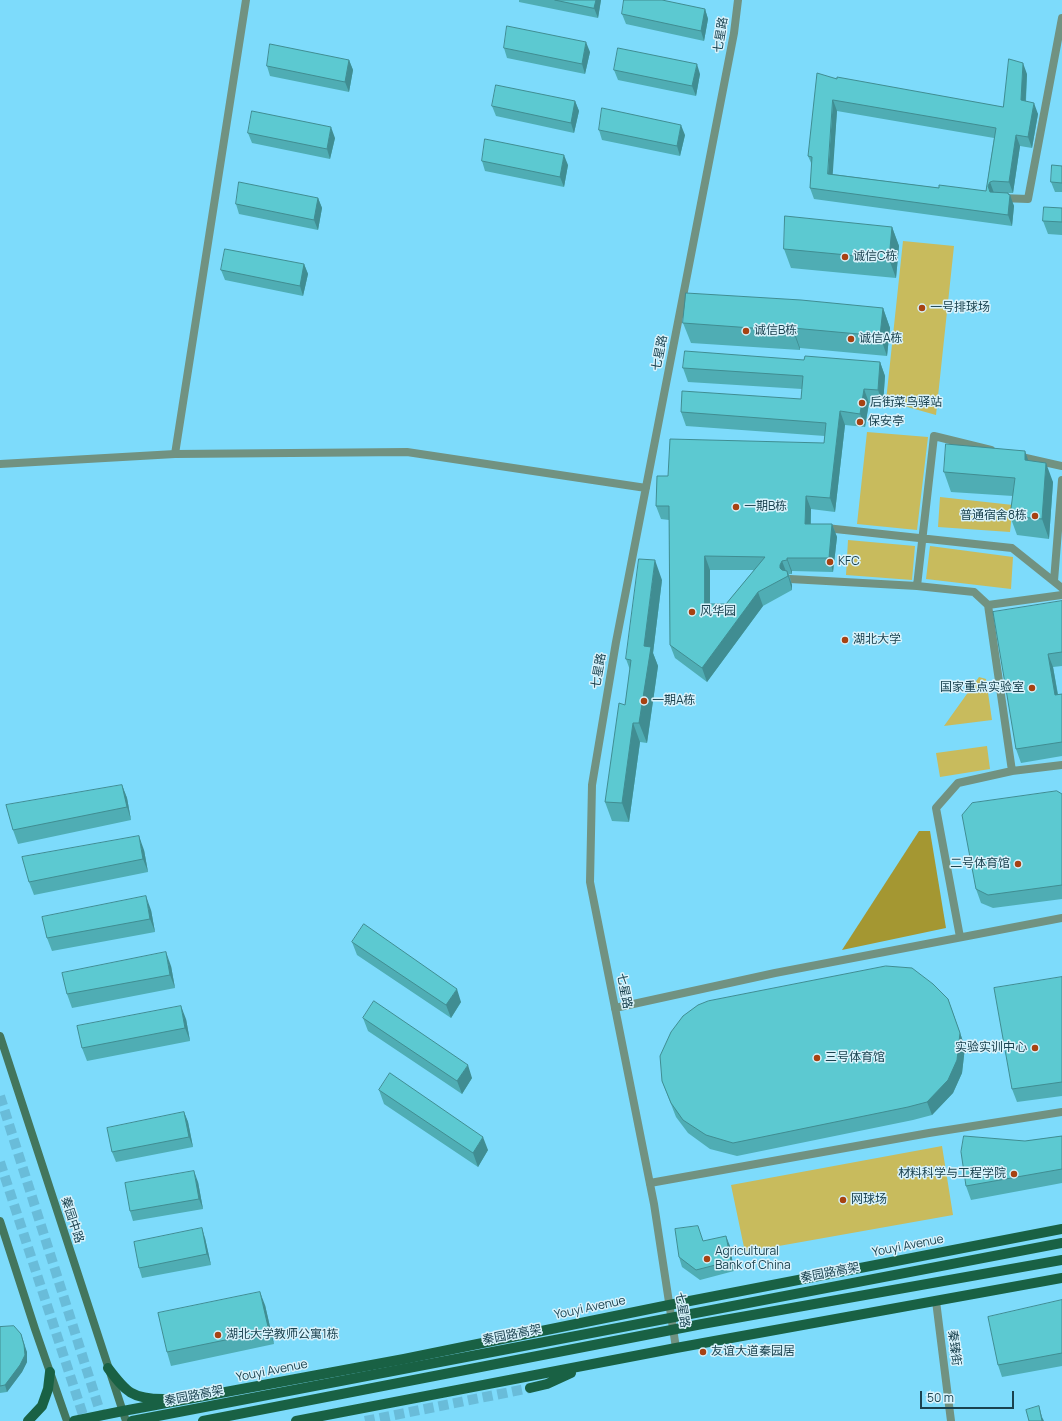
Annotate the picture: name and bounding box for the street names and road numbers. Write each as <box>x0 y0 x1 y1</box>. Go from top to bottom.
street label: 七星路 <box>711 16 731 54</box>
street label: 七星路 <box>649 334 671 372</box>
street label: 七星路 <box>589 652 609 690</box>
street label: 七星路 <box>613 972 635 1010</box>
street label: 秦园中路 <box>58 1195 86 1245</box>
street label: Youyi Avenue <box>871 1232 945 1260</box>
street label: 秦园路高架 <box>799 1260 861 1286</box>
street label: 七星路 <box>672 1291 692 1329</box>
street label: Youyi Avenue <box>553 1293 627 1323</box>
street label: 秦园路高架 <box>481 1322 543 1348</box>
street label: 秦臻街 <box>945 1329 963 1367</box>
street label: Youyi Avenue <box>235 1357 309 1385</box>
street label: 秦园路高架 <box>163 1383 225 1409</box>

